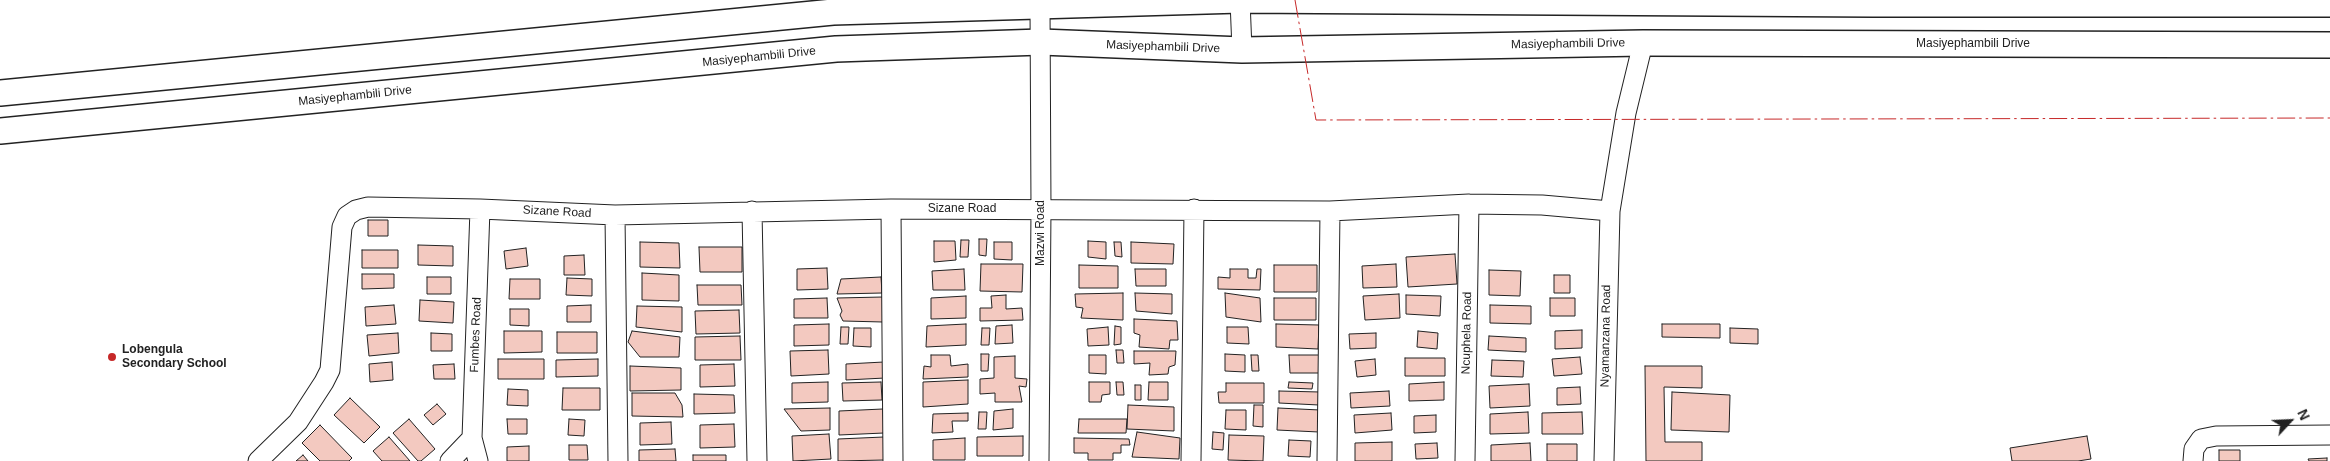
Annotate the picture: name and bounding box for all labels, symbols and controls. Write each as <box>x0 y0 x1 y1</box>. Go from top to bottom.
street label: Masiyephambili Drive <box>1511 36 1625 52</box>
street label: Masiyephambili Drive <box>1916 37 2030 51</box>
street label: Masiyephambili Drive <box>1106 38 1220 56</box>
street label: Masiyephambili Drive <box>702 44 816 70</box>
street label: Masiyephambili Drive <box>298 83 412 109</box>
street label: Mazwi Road <box>1034 200 1048 266</box>
street label: Sizane Road <box>928 202 996 216</box>
street label: Sizane Road <box>522 203 592 221</box>
street label: Nyamanzana Road <box>1598 285 1614 387</box>
street label: Ncuphela Road <box>1459 292 1475 374</box>
street label: Fumbes Road <box>467 297 485 373</box>
place label: Lobengula Secondary School <box>122 343 227 371</box>
marker: Lobengula Secondary School <box>106 351 118 363</box>
north arrow <box>2265 396 2315 446</box>
text: N <box>2294 407 2313 423</box>

